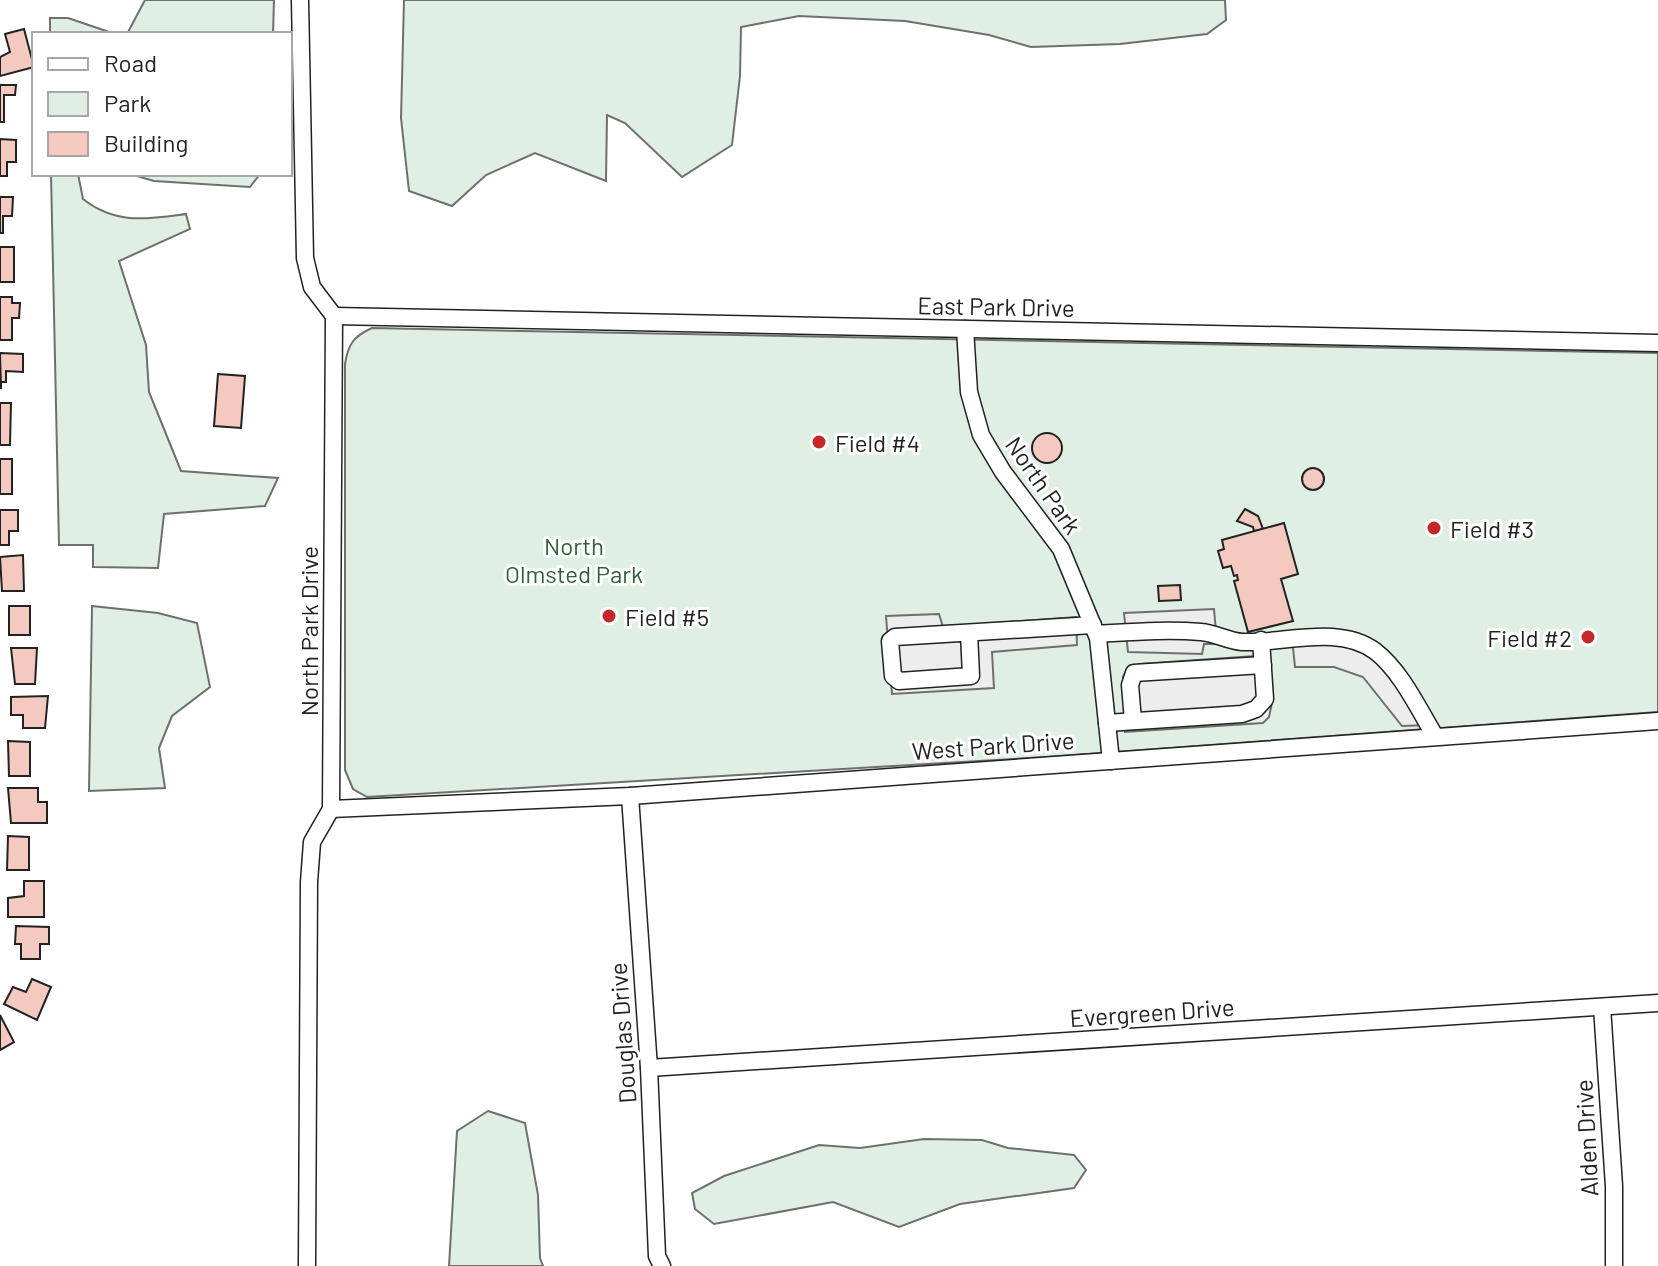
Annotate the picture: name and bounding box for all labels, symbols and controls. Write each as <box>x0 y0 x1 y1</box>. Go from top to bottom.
legend <box>32 32 292 176</box>
text: Road <box>104 48 157 77</box>
text: Park <box>104 88 151 117</box>
text: Building <box>104 128 188 157</box>
street label: East Park Drive <box>917 290 1075 322</box>
place label: Field #4 <box>835 428 920 457</box>
street label: North Park <box>1000 431 1088 539</box>
marker: Field #4 <box>810 433 828 451</box>
place label: Field #3 <box>1450 514 1534 543</box>
marker: Field #3 <box>1425 519 1443 537</box>
park label: North Olmsted Park <box>505 531 643 588</box>
street label: North Park Drive <box>294 546 323 716</box>
place label: Field #5 <box>625 602 709 631</box>
marker: Field #5 <box>600 607 618 625</box>
place label: Field #2 <box>1487 623 1572 652</box>
marker: Field #2 <box>1579 628 1597 646</box>
street label: West Park Drive <box>911 725 1075 765</box>
street label: Douglas Drive <box>603 962 641 1104</box>
street label: Evergreen Drive <box>1069 992 1235 1032</box>
street label: Alden Drive <box>1568 1079 1604 1197</box>

